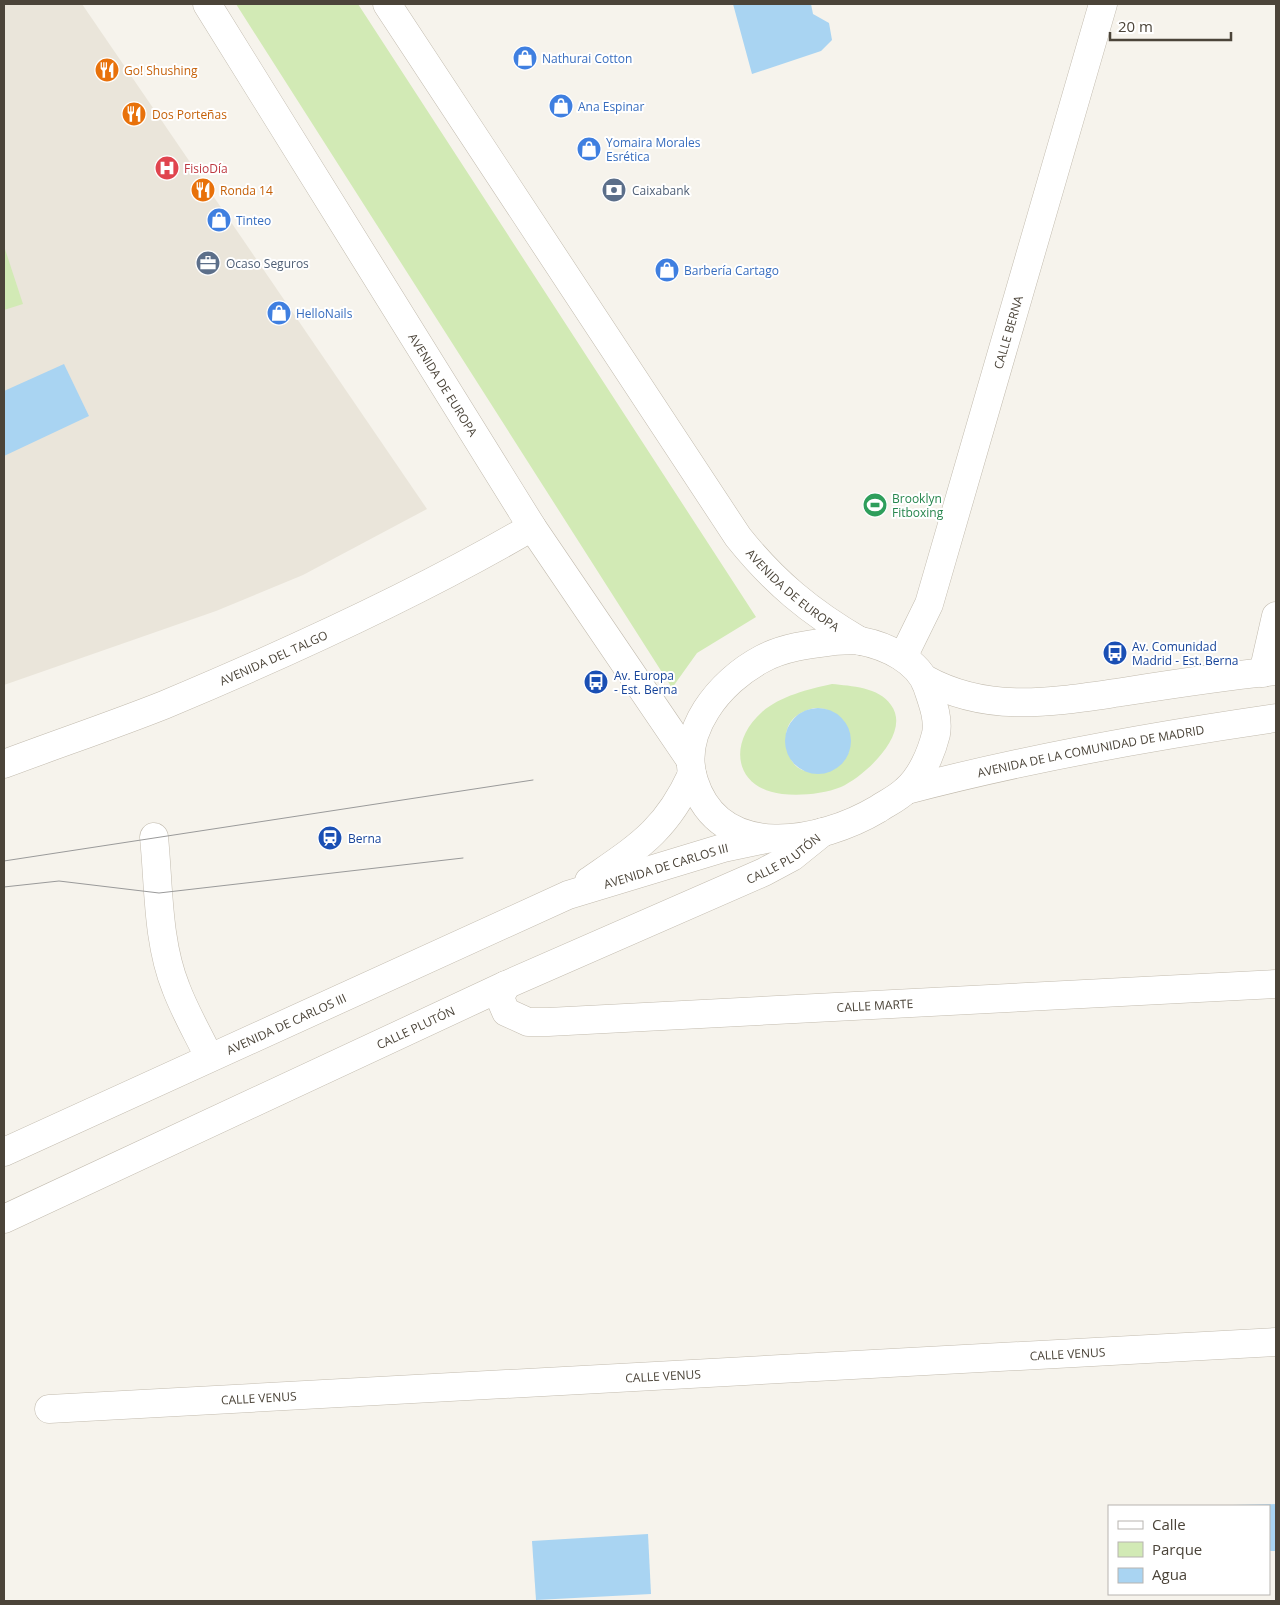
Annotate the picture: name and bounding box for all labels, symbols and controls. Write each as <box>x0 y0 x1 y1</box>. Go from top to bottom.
scale bar <box>1110 10 1231 42</box>
text: 20 m <box>1118 16 1153 36</box>
shop icon: Nathurai Cotton <box>512 45 538 71</box>
place label: Nathurai Cotton <box>542 50 632 67</box>
restaurant icon: Go! Shushing <box>94 57 120 83</box>
place label: Go! Shushing <box>124 62 198 79</box>
shop icon: Ana Espinar <box>548 93 574 119</box>
place label: Ana Espinar <box>578 98 645 115</box>
restaurant icon: Dos Porteñas <box>121 101 147 127</box>
place label: Dos Porteñas <box>152 106 227 123</box>
place label: Yomaira Morales Esrética <box>606 134 701 165</box>
shop icon: Yomaira Morales Esrética <box>576 136 602 162</box>
hospital icon: FisioDía <box>154 155 180 181</box>
place label: FisioDía <box>184 160 228 177</box>
restaurant icon: Ronda 14 <box>190 177 216 203</box>
bank icon: Caixabank <box>601 177 627 203</box>
place label: Ronda 14 <box>220 182 273 199</box>
place label: Caixabank <box>632 182 691 199</box>
shop icon: Tinteo <box>206 207 232 233</box>
place label: Tinteo <box>236 212 271 229</box>
office icon: Ocaso Seguros <box>195 250 221 276</box>
place label: Ocaso Seguros <box>226 255 309 272</box>
shop icon: Barbería Cartago <box>654 257 680 283</box>
place label: Barbería Cartago <box>684 262 779 279</box>
street label: CALLE BERNA <box>989 293 1027 371</box>
shop icon: HelloNails <box>266 300 292 326</box>
place label: HelloNails <box>296 305 353 322</box>
street label: AVENIDA DE EUROPA <box>405 330 482 440</box>
place label: Brooklyn Fitboxing <box>892 490 944 521</box>
sports icon: Brooklyn Fitboxing <box>862 492 888 518</box>
street label: AVENIDA DE EUROPA <box>743 545 843 635</box>
street label: AVENIDA DEL TALGO <box>217 626 330 689</box>
place label: Av. Comunidad Madrid - Est. Berna <box>1132 638 1239 669</box>
bus stop icon: Av. Comunidad Madrid - Est. Berna <box>1102 640 1128 666</box>
place label: Av. Europa - Est. Berna <box>614 667 677 698</box>
bus stop icon: Av. Europa - Est. Berna <box>583 669 609 695</box>
street label: AVENIDA DE LA COMUNIDAD DE MADRID <box>976 721 1205 781</box>
station icon: Berna <box>317 825 343 851</box>
street label: CALLE PLUTÓN <box>743 829 824 887</box>
place label: Berna <box>348 830 381 847</box>
street label: AVENIDA DE CARLOS III <box>601 839 730 892</box>
street label: AVENIDA DE CARLOS III <box>224 989 349 1058</box>
street label: CALLE MARTE <box>836 994 914 1015</box>
street label: CALLE PLUTÓN <box>374 1002 457 1053</box>
street label: CALLE VENUS <box>1029 1343 1106 1364</box>
street label: CALLE VENUS <box>625 1365 701 1386</box>
street label: CALLE VENUS <box>220 1387 297 1408</box>
legend <box>1108 1505 1270 1595</box>
text: Calle <box>1152 1514 1186 1534</box>
text: Parque <box>1152 1539 1202 1559</box>
text: Agua <box>1152 1564 1187 1584</box>

